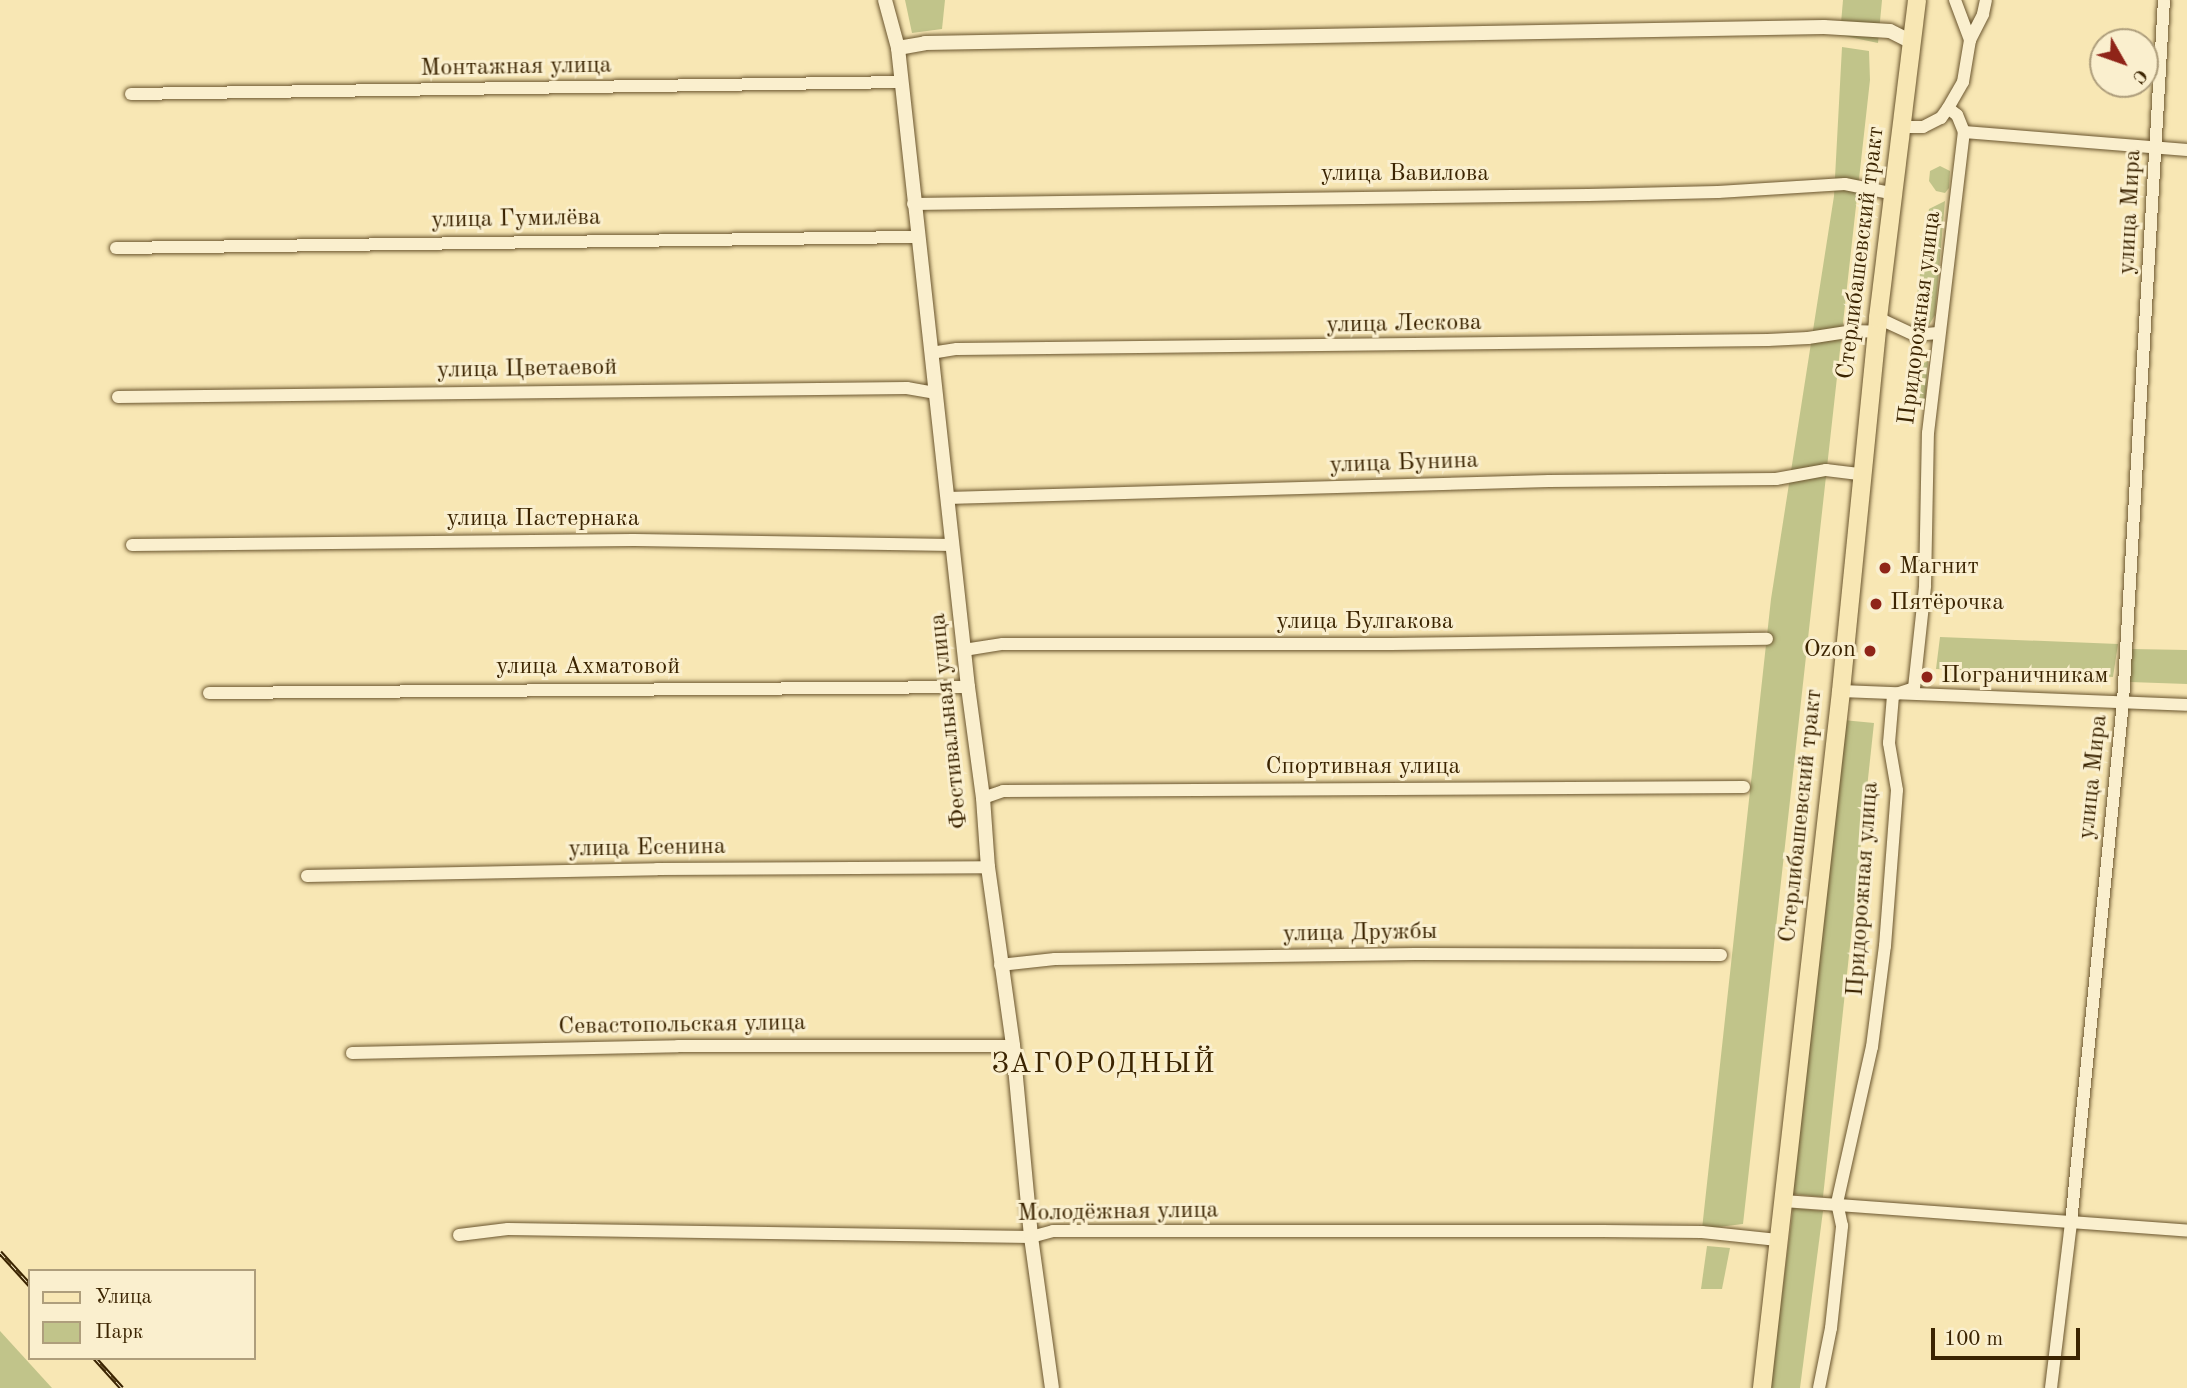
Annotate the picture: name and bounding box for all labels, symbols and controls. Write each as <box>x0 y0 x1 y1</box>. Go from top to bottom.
north arrow <box>2089 28 2159 98</box>
street label: Монтажная улица <box>420 52 612 84</box>
text: С <box>2128 65 2150 86</box>
street label: Стерлибашевский тракт <box>1832 125 1892 381</box>
street label: улица Мира <box>2113 149 2149 275</box>
street label: улица Вавилова <box>1321 161 1489 189</box>
street label: улица Гумилёва <box>431 204 601 236</box>
street label: Придорожная улица <box>1894 210 1948 426</box>
street label: улица Лескова <box>1326 309 1482 341</box>
street label: улица Цветаевой <box>437 354 617 386</box>
street label: улица Бунина <box>1329 447 1479 481</box>
street label: улица Пастернака <box>446 506 640 534</box>
place label: Магнит <box>1899 554 1979 582</box>
marker: Магнит <box>1877 560 1893 576</box>
place label: Пятёрочка <box>1890 590 2004 618</box>
marker: Пятёрочка <box>1868 596 1884 612</box>
street label: улица Булгакова <box>1276 609 1454 637</box>
street label: Фестивальная улица <box>924 612 976 830</box>
place label: Ozon <box>1804 637 1856 665</box>
marker: Ozon <box>1862 643 1878 659</box>
street label: улица Ахматовой <box>496 654 680 682</box>
place label: Пограничникам <box>1941 663 2108 691</box>
marker: Пограничникам <box>1919 669 1935 685</box>
street label: Стерлибашевский тракт <box>1774 688 1830 944</box>
street label: улица Мира <box>2073 713 2115 841</box>
street label: Спортивная улица <box>1266 754 1460 782</box>
street label: Придорожная улица <box>1842 781 1886 997</box>
street label: улица Есенина <box>568 833 726 865</box>
street label: улица Дружбы <box>1282 918 1438 950</box>
street label: Севастопольская улица <box>558 1009 806 1043</box>
district label: ЗАГОРОДНЫЙ <box>993 1048 1215 1082</box>
street label: Молодёжная улица <box>1017 1197 1219 1229</box>
legend <box>28 1269 256 1360</box>
text: Улица <box>95 1287 152 1308</box>
scale bar <box>1935 1314 2084 1358</box>
text: Парк <box>95 1322 143 1343</box>
text: 100 m <box>1944 1329 2003 1350</box>

